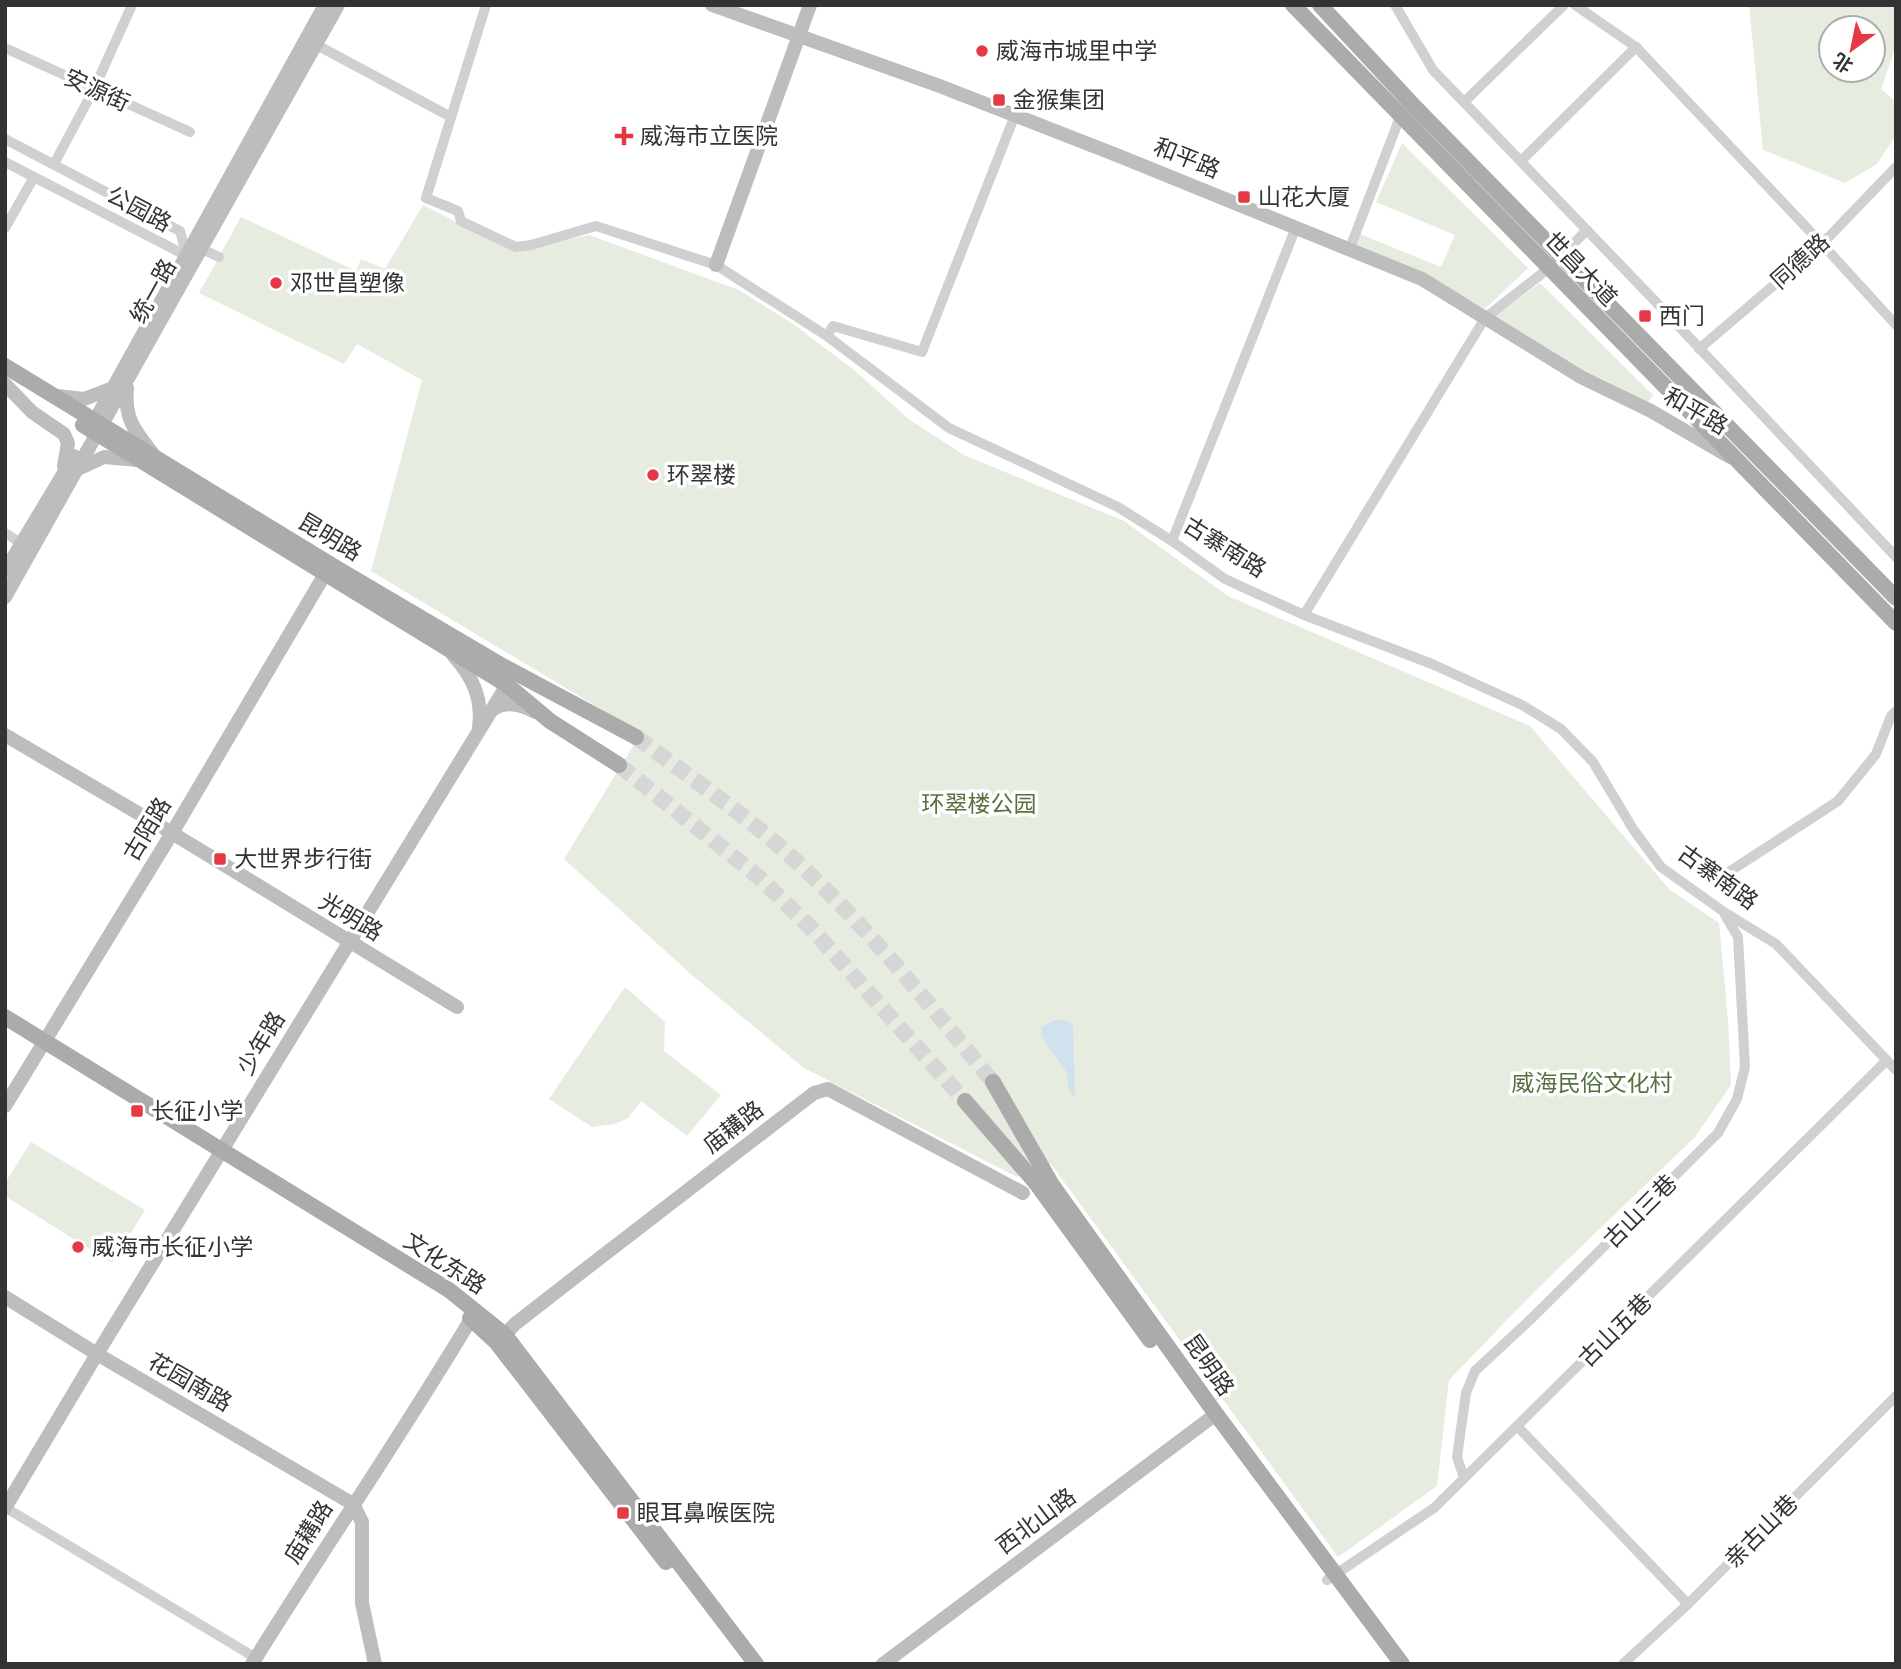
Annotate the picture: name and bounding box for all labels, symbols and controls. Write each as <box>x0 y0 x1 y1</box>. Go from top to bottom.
north arrow <box>1817 14 1887 84</box>
place label: 威海市城里中学 <box>996 38 1157 64</box>
marker: 威海市城里中学 <box>974 43 990 59</box>
text: 北 <box>1829 49 1857 77</box>
street label: 安源街 <box>60 64 134 116</box>
place label: 金猴集团 <box>1013 87 1105 113</box>
marker: 金猴集团 <box>991 92 1007 108</box>
place label: 威海市立医院 <box>640 123 778 149</box>
marker: 威海市立医院 <box>614 126 634 146</box>
street label: 和平路 <box>1150 133 1224 183</box>
street label: 公园路 <box>102 181 176 237</box>
place label: 山花大厦 <box>1258 184 1350 210</box>
marker: 山花大厦 <box>1236 189 1252 205</box>
street label: 世昌大道 <box>1540 227 1622 311</box>
street label: 同德路 <box>1766 228 1834 294</box>
street label: 统一路 <box>125 255 181 327</box>
place label: 邓世昌塑像 <box>290 270 405 296</box>
marker: 邓世昌塑像 <box>268 275 284 291</box>
place label: 西门 <box>1659 303 1705 329</box>
marker: 西门 <box>1637 308 1653 324</box>
street label: 和平路 <box>1660 382 1732 440</box>
place label: 环翠楼 <box>667 462 736 488</box>
marker: 环翠楼 <box>645 467 661 483</box>
street label: 昆明路 <box>294 508 366 566</box>
street label: 古寨南路 <box>1179 512 1271 582</box>
park label: 环翠楼公园 <box>922 791 1037 817</box>
street label: 古陌路 <box>118 793 176 865</box>
street label: 古寨南路 <box>1673 839 1763 915</box>
place label: 大世界步行街 <box>234 846 372 872</box>
marker: 大世界步行街 <box>212 851 228 867</box>
street label: 光明路 <box>315 888 387 946</box>
street label: 少年路 <box>232 1007 290 1079</box>
park label: 威海民俗文化村 <box>1512 1070 1673 1096</box>
street label: 庙耩路 <box>698 1096 768 1158</box>
place label: 长征小学 <box>151 1098 243 1124</box>
marker: 长征小学 <box>129 1103 145 1119</box>
street label: 古山三巷 <box>1598 1169 1682 1253</box>
street label: 文化东路 <box>399 1227 491 1299</box>
place label: 威海市长征小学 <box>92 1234 253 1260</box>
marker: 威海市长征小学 <box>70 1239 86 1255</box>
street label: 古山五巷 <box>1573 1288 1657 1372</box>
street label: 昆明路 <box>1179 1329 1239 1401</box>
street label: 花园南路 <box>144 1348 236 1416</box>
street label: 西北山路 <box>991 1483 1081 1559</box>
street label: 亲古山巷 <box>1719 1489 1803 1573</box>
street label: 庙耩路 <box>279 1496 337 1568</box>
place label: 眼耳鼻喉医院 <box>637 1500 775 1526</box>
marker: 眼耳鼻喉医院 <box>615 1505 631 1521</box>

